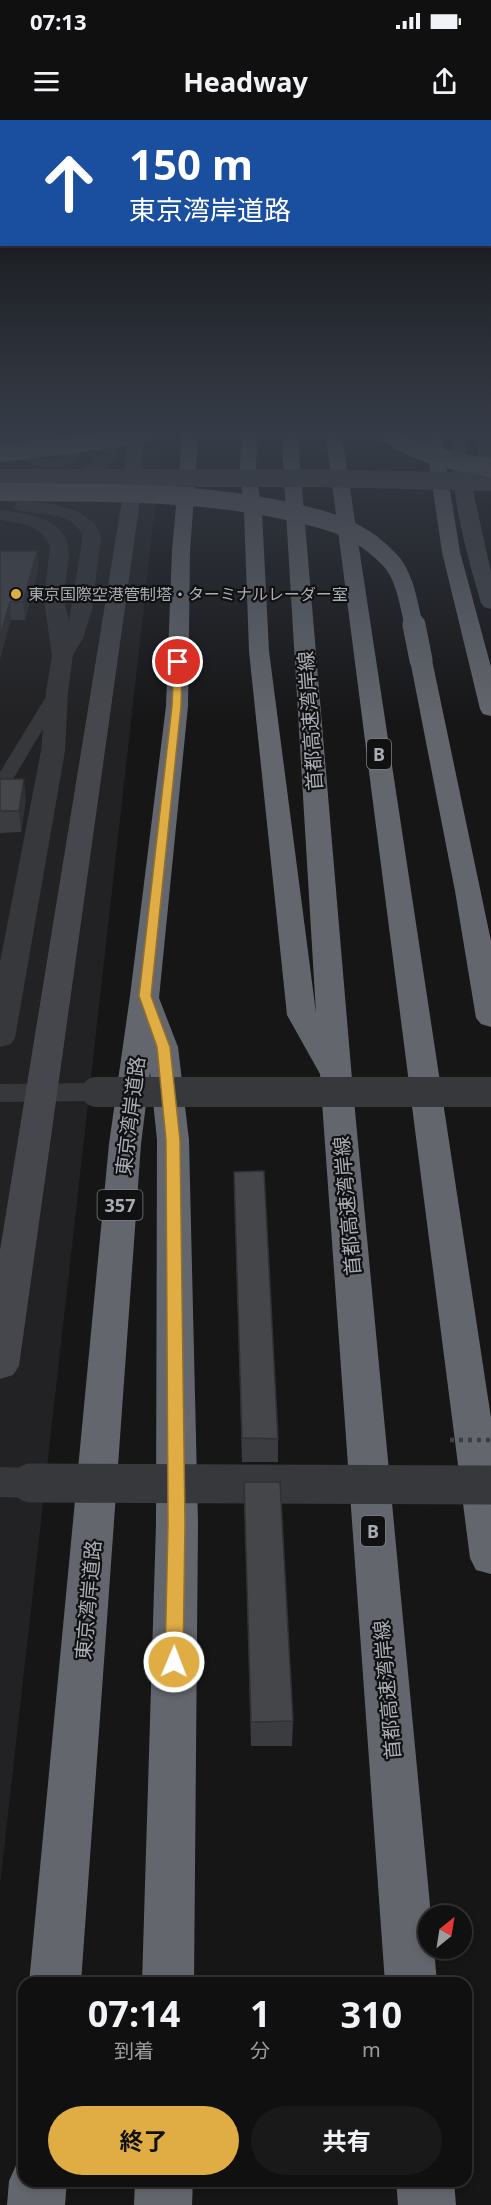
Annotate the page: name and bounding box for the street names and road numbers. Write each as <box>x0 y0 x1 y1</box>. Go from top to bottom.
street label: 首都高速湾岸線 <box>292 650 328 792</box>
road number: B <box>367 739 391 769</box>
street label: 東京湾岸道路 <box>109 1055 151 1177</box>
street label: 首都高速湾岸線 <box>327 1135 367 1277</box>
road number: 357 <box>98 1190 142 1220</box>
road number: B <box>361 1516 385 1546</box>
street label: 東京湾岸道路 <box>69 1539 107 1661</box>
street label: 首都高速湾岸線 <box>367 1619 407 1761</box>

